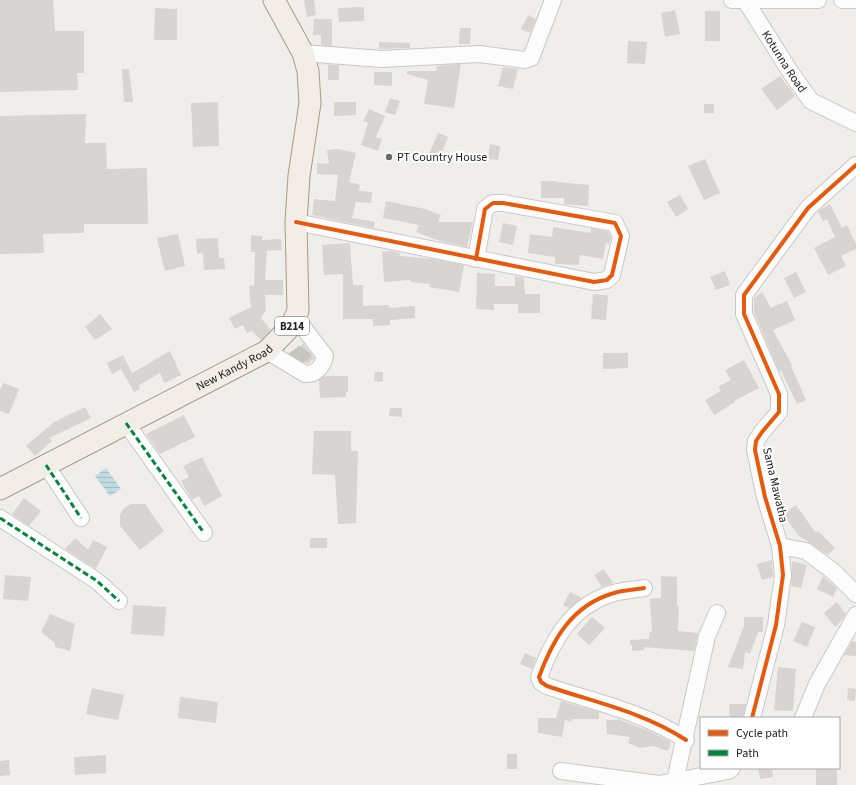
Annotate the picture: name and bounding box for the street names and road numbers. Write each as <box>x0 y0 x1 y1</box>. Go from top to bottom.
street label: Kotunna Road <box>758 27 811 96</box>
road number: B214 <box>275 317 309 335</box>
street label: New Kandy Road <box>193 341 277 395</box>
street label: Sama Mawatha <box>758 446 792 524</box>

